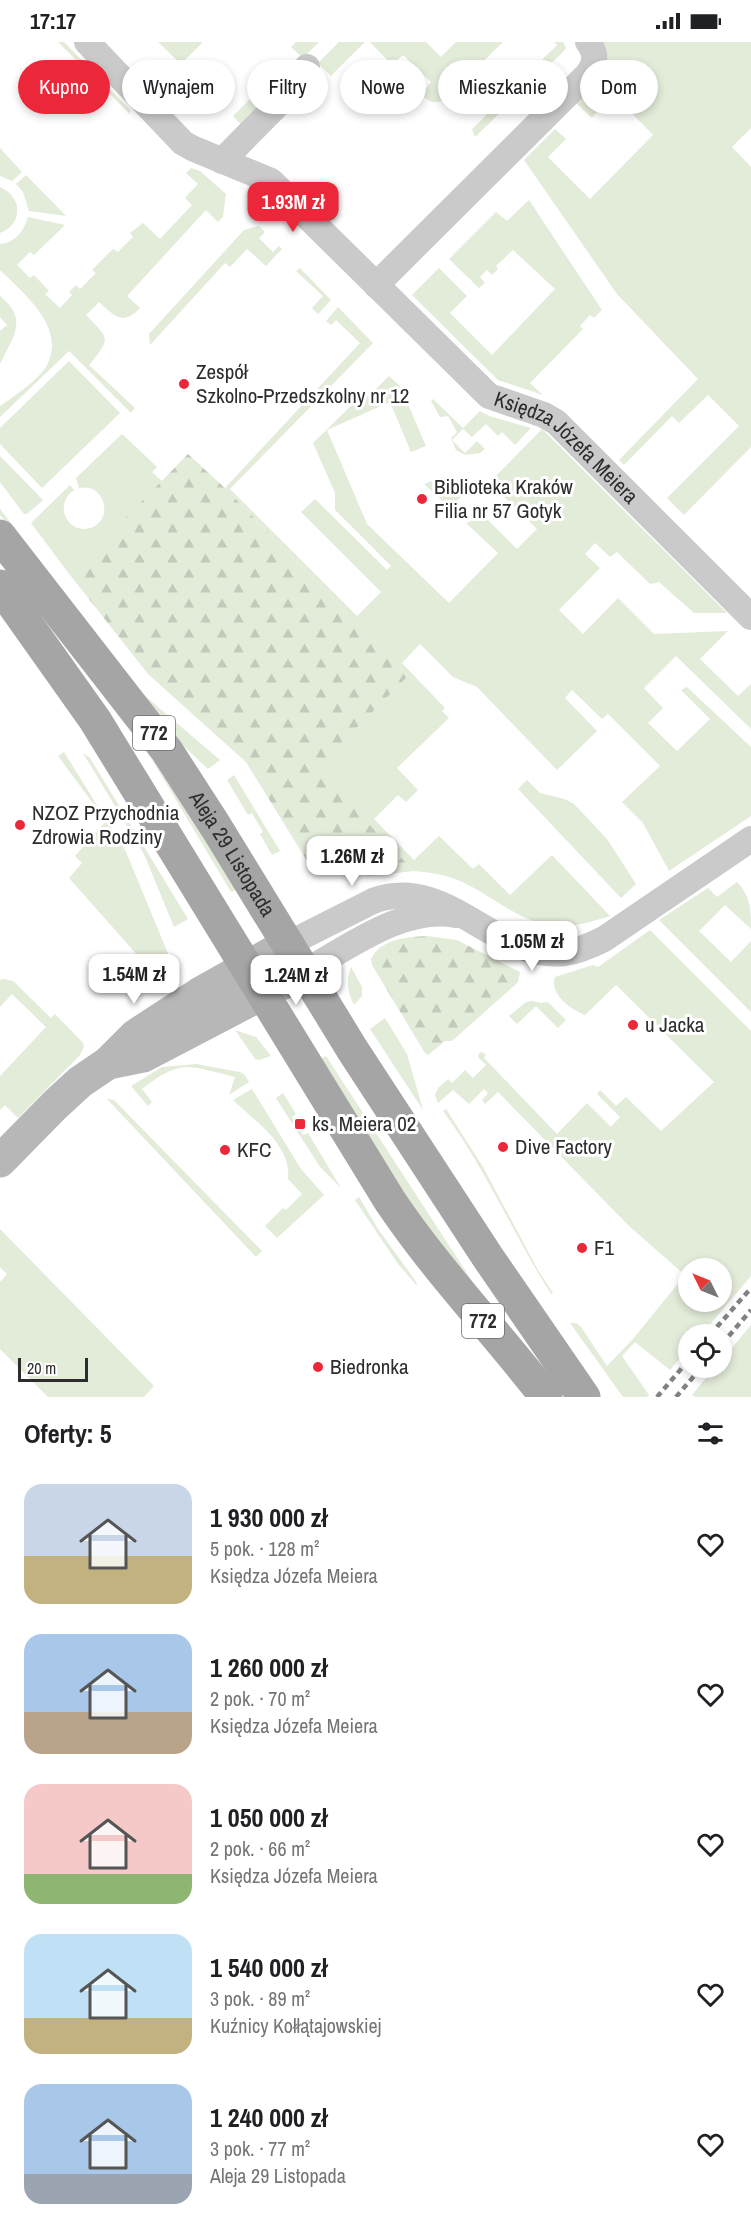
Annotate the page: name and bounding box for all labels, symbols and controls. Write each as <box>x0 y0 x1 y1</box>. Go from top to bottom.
text: 17:17 <box>30 6 76 36</box>
chip: Kupno <box>18 60 110 114</box>
chip: Wynajem <box>122 60 235 114</box>
chip: Filtry <box>247 60 328 114</box>
chip: Nowe <box>340 60 426 114</box>
chip: Mieszkanie <box>438 60 568 114</box>
chip: Dom <box>580 60 658 114</box>
pin: 1.93M zł <box>231 182 355 233</box>
text: 1.93M zł <box>262 188 324 215</box>
place label: Zespół Szkolno-Przedszkolny nr 12 <box>196 357 409 410</box>
marker: Zespół Szkolno-Przedszkolny nr 12 <box>177 377 191 391</box>
street label: Księdza Józefa Meiera <box>491 384 645 510</box>
place label: Biblioteka Kraków Filia nr 57 Gotyk <box>434 472 573 525</box>
marker: Biblioteka Kraków Filia nr 57 Gotyk <box>415 492 429 506</box>
road number: 772 <box>133 716 175 750</box>
street label: Aleja 29 Listopada <box>182 784 283 922</box>
place label: NZOZ Przychodnia Zdrowia Rodziny <box>32 798 180 851</box>
marker: NZOZ Przychodnia Zdrowia Rodziny <box>13 818 27 832</box>
pin: 1.26M zł <box>290 836 414 887</box>
text: 1.26M zł <box>321 842 383 869</box>
pin: 1.05M zł <box>470 921 594 972</box>
text: 1.05M zł <box>501 927 563 954</box>
pin: 1.54M zł <box>72 954 196 1005</box>
pin: 1.24M zł <box>234 955 358 1006</box>
text: 1.54M zł <box>103 960 165 987</box>
text: 1.24M zł <box>265 961 327 988</box>
place label: u Jacka <box>645 1010 705 1039</box>
marker: u Jacka <box>626 1018 640 1032</box>
place label: ks. Meiera 02 <box>312 1109 416 1138</box>
marker: ks. Meiera 02 <box>293 1117 307 1131</box>
place label: Dive Factory <box>515 1132 612 1161</box>
place label: KFC <box>237 1135 271 1164</box>
marker: Dive Factory <box>496 1140 510 1154</box>
marker: KFC <box>218 1143 232 1157</box>
place label: F1 <box>594 1233 615 1262</box>
marker: F1 <box>575 1241 589 1255</box>
north arrow <box>678 1258 732 1312</box>
map controls <box>678 1258 732 1378</box>
road number: 772 <box>462 1304 504 1338</box>
button: locate <box>678 1324 732 1378</box>
place label: Biedronka <box>330 1352 409 1381</box>
scale bar <box>18 1355 88 1382</box>
text: 20 m <box>27 1357 56 1379</box>
marker: Biedronka <box>311 1360 325 1374</box>
text: Oferty: 5 <box>24 1416 112 1451</box>
icon: filters <box>694 1417 727 1450</box>
text: 1 930 000 zł <box>210 1500 327 1535</box>
icon: home <box>72 1508 144 1580</box>
icon: heart <box>694 1528 727 1561</box>
text: 5 pok. · 128 m² <box>210 1535 319 1562</box>
text: Księdza Józefa Meiera <box>210 1562 378 1589</box>
text: 1 260 000 zł <box>210 1650 327 1685</box>
icon: home <box>72 1658 144 1730</box>
icon: heart <box>694 1678 727 1711</box>
text: 2 pok. · 70 m² <box>210 1685 310 1712</box>
text: Księdza Józefa Meiera <box>210 1712 378 1739</box>
text: 1 050 000 zł <box>210 1800 327 1835</box>
icon: home <box>72 1808 144 1880</box>
icon: heart <box>694 1828 727 1861</box>
text: 2 pok. · 66 m² <box>210 1835 310 1862</box>
text: Księdza Józefa Meiera <box>210 1862 378 1889</box>
text: 1 540 000 zł <box>210 1950 327 1985</box>
icon: home <box>72 1958 144 2030</box>
icon: heart <box>694 1978 727 2011</box>
text: 3 pok. · 89 m² <box>210 1985 310 2012</box>
text: Kuźnicy Kołłątajowskiej <box>210 2012 381 2039</box>
text: 1 240 000 zł <box>210 2100 327 2135</box>
icon: home <box>72 2108 144 2180</box>
icon: heart <box>694 2128 727 2161</box>
text: 3 pok. · 77 m² <box>210 2135 310 2162</box>
text: Aleja 29 Listopada <box>210 2162 346 2189</box>

